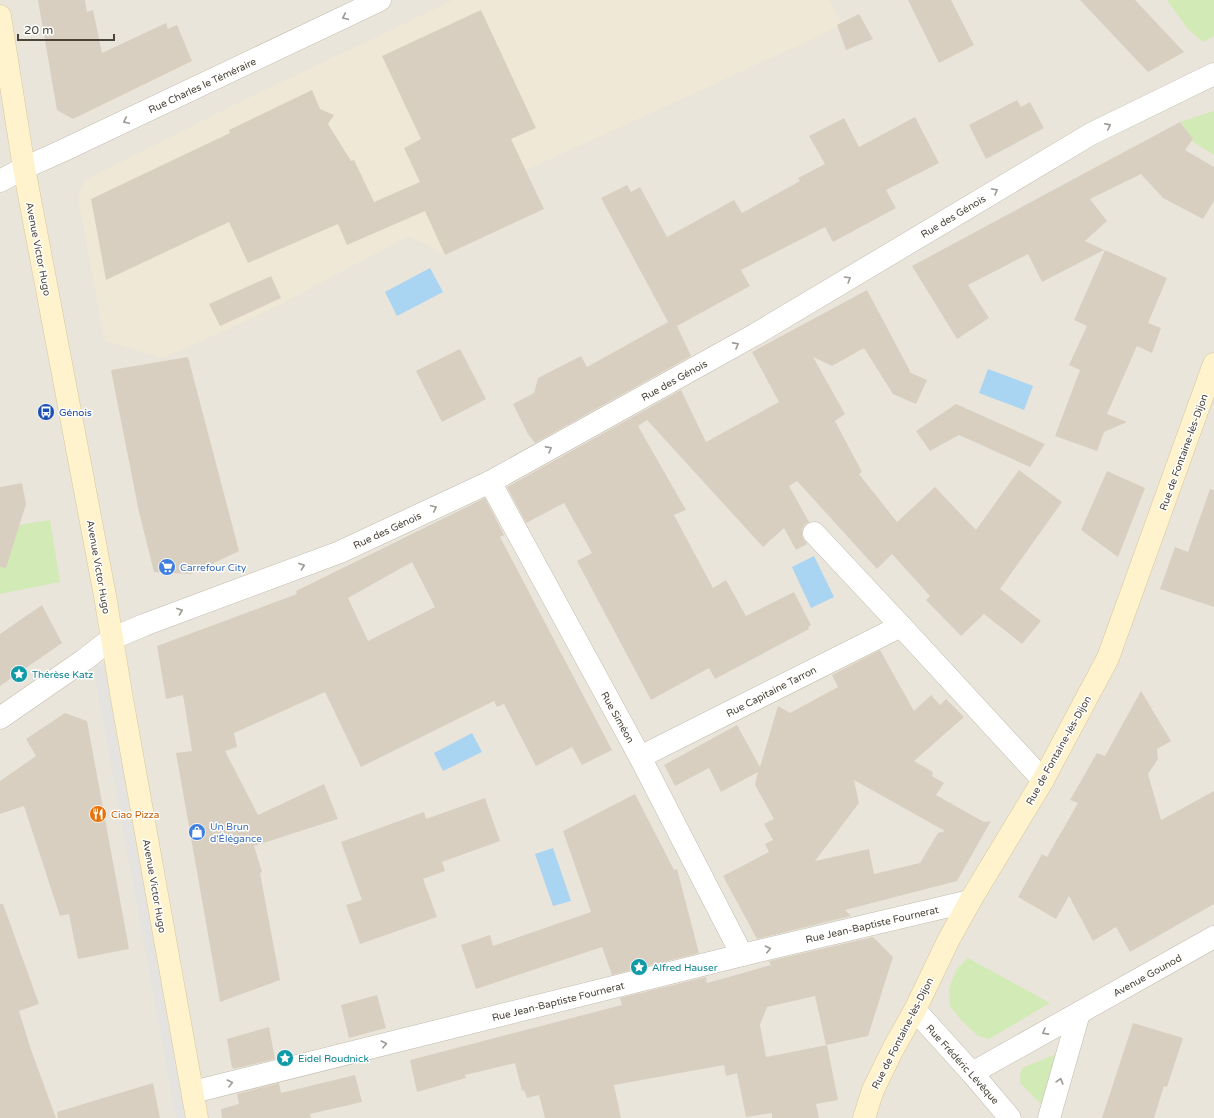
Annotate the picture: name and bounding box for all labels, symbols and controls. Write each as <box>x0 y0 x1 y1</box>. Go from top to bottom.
one-way arrow <box>341 12 349 20</box>
scale bar <box>18 16 114 42</box>
text: 20 m <box>24 23 53 37</box>
street label: Rue Charles le Téméraire <box>147 56 259 116</box>
one-way arrow <box>123 116 130 124</box>
one-way arrow <box>1104 123 1111 131</box>
one-way arrow <box>991 188 998 195</box>
street label: Rue des Génois <box>919 193 988 241</box>
street label: Avenue Victor Hugo <box>23 201 53 297</box>
one-way arrow <box>844 276 851 283</box>
one-way arrow <box>732 343 739 350</box>
street label: Rue des Génois <box>639 358 710 404</box>
street label: Rue de Fontaine-lès-Dijon <box>1157 392 1211 512</box>
bus stop icon: Génois <box>36 402 56 422</box>
place label: Génois <box>59 407 92 419</box>
one-way arrow <box>545 446 552 453</box>
one-way arrow <box>429 505 437 513</box>
street label: Rue des Génois <box>352 510 423 552</box>
street label: Avenue Victor Hugo <box>84 519 112 615</box>
supermarket icon: Carrefour City <box>157 557 177 577</box>
place label: Carrefour City <box>180 562 247 574</box>
one-way arrow <box>298 563 305 571</box>
one-way arrow <box>177 608 184 616</box>
place icon: Thérèse Katz <box>9 664 29 684</box>
street label: Rue Capitaine Tarron <box>724 664 819 720</box>
place label: Thérèse Katz <box>32 669 93 681</box>
street label: Rue Siméon <box>598 690 636 745</box>
street label: Rue de Fontaine-lès-Dijon <box>1024 694 1094 807</box>
restaurant icon: Ciao Pizza <box>88 804 108 824</box>
place label: Ciao Pizza <box>111 809 159 821</box>
place label: Un Brun d'Élégance <box>210 821 262 845</box>
shop icon: Un Brun d'Élégance <box>187 822 207 842</box>
street label: Avenue Victor Hugo <box>140 838 168 934</box>
street label: Rue Jean-Baptiste Fournerat <box>805 904 940 946</box>
one-way arrow <box>765 945 771 953</box>
street label: Avenue Gounod <box>1111 952 1184 1000</box>
place icon: Alfred Hauser <box>629 957 649 977</box>
place label: Alfred Hauser <box>652 962 718 974</box>
street label: Rue de Fontaine-lès-Dijon <box>870 976 936 1091</box>
street label: Rue Jean-Baptiste Fournerat <box>491 980 626 1024</box>
street label: Rue Frédéric Lévêque <box>923 1022 1001 1107</box>
one-way arrow <box>1042 1027 1049 1035</box>
one-way arrow <box>381 1041 387 1049</box>
place icon: Eidel Roudnick <box>275 1048 295 1068</box>
place label: Eidel Roudnick <box>298 1053 369 1065</box>
one-way arrow <box>1055 1077 1064 1084</box>
one-way arrow <box>227 1079 234 1088</box>

